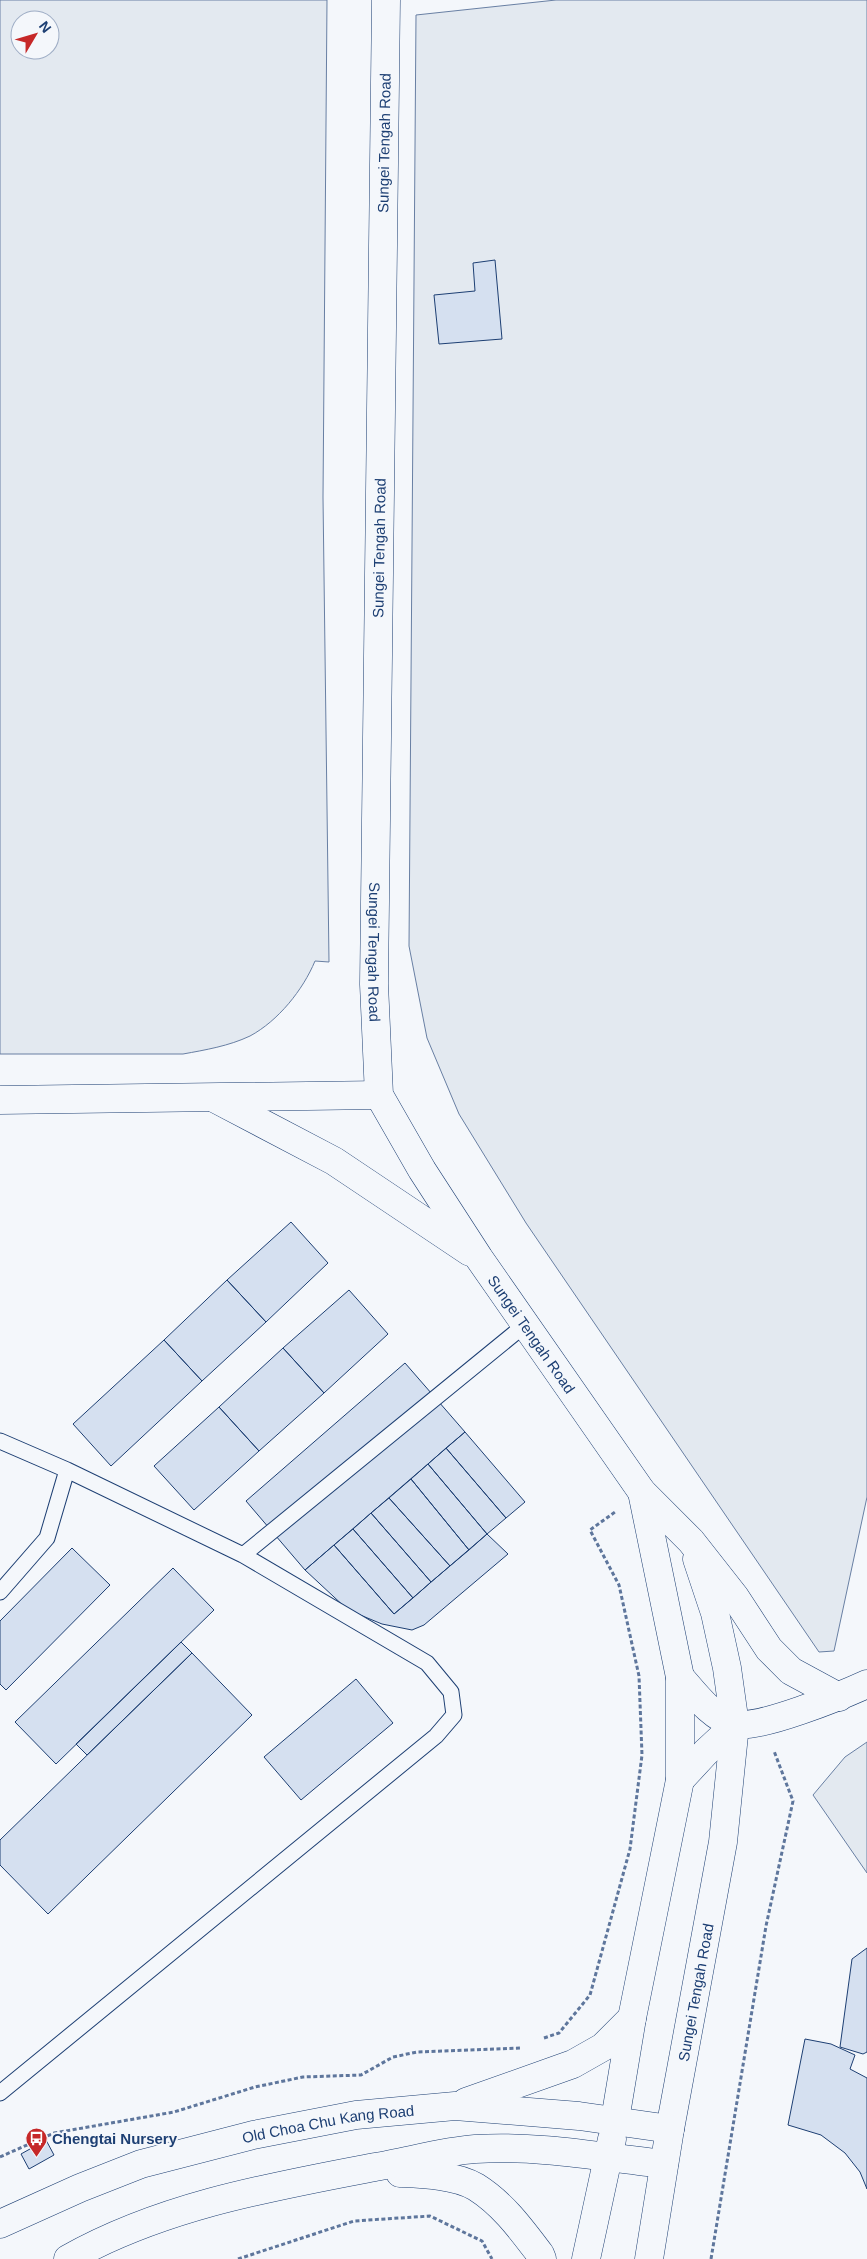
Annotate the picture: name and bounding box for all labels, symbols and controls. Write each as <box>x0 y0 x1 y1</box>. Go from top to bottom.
north arrow <box>10 10 60 60</box>
text: N <box>36 18 55 36</box>
street label: Sungei Tengah Road <box>374 73 394 213</box>
street label: Sungei Tengah Road <box>369 478 389 618</box>
street label: Sungei Tengah Road <box>365 882 384 1022</box>
street label: Sungei Tengah Road <box>485 1272 579 1396</box>
street label: Sungei Tengah Road <box>674 1922 716 2063</box>
street label: Old Choa Chu Kang Road <box>240 2101 415 2146</box>
bus stop icon: Chengtai Nursery <box>24 2126 48 2157</box>
place label: Chengtai Nursery <box>52 2130 178 2147</box>

